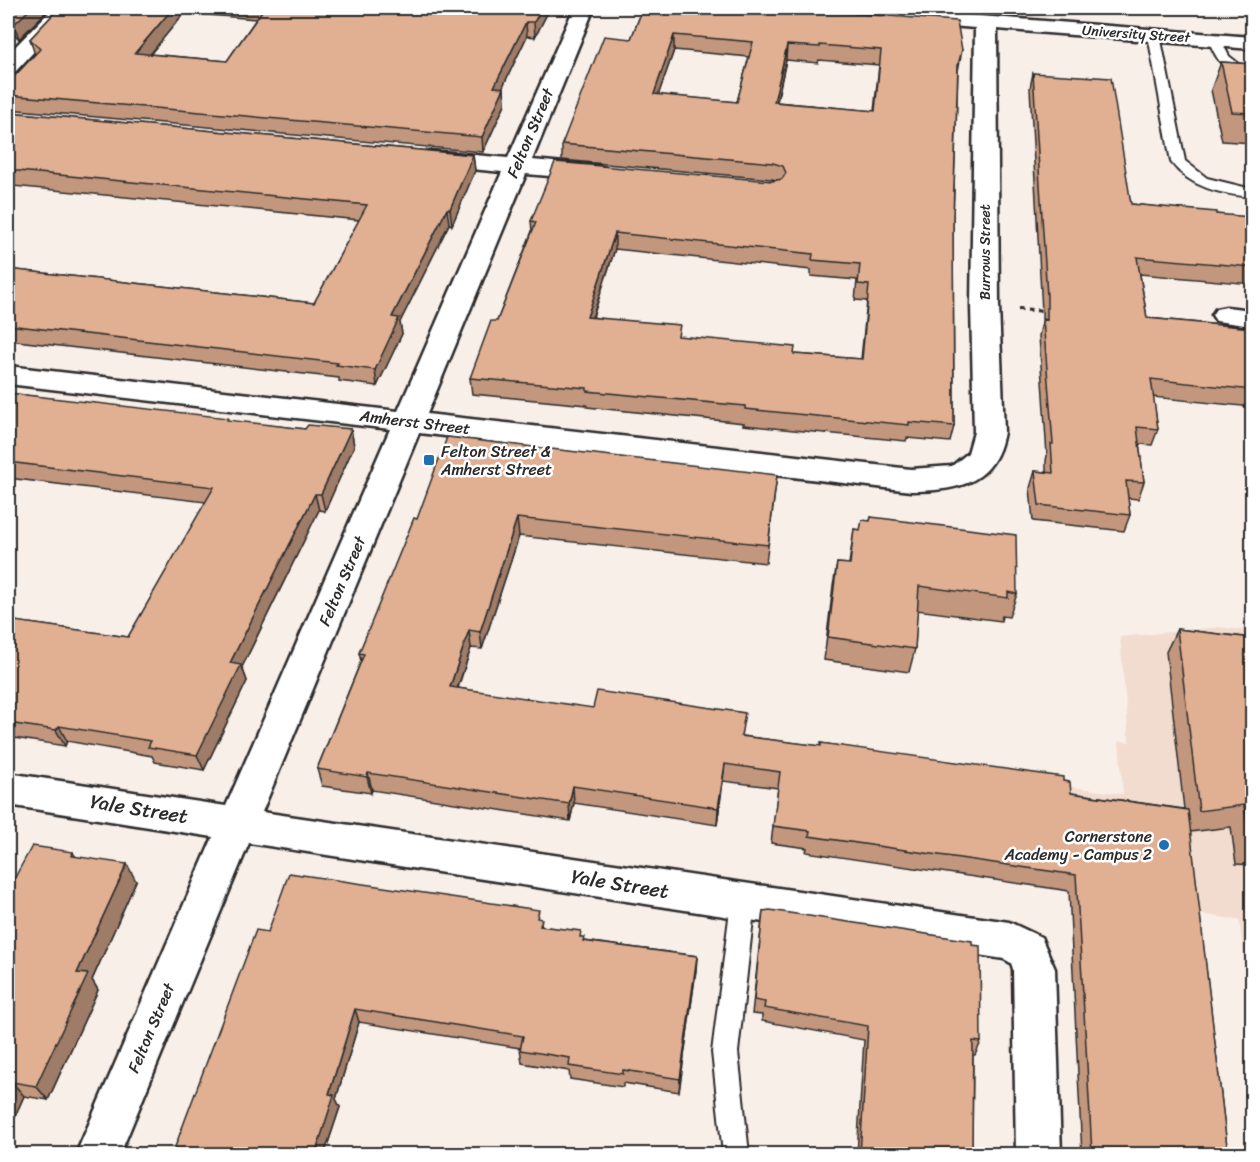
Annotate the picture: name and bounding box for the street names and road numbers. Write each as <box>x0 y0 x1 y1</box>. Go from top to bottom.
street label: University Street <box>1081 18 1192 50</box>
street label: Felton Street <box>498 83 562 183</box>
street label: Burrows Street <box>973 204 998 300</box>
street label: Amherst Street <box>357 401 472 443</box>
street label: Felton Street <box>310 531 374 631</box>
street label: Yale Street <box>88 784 191 834</box>
street label: Yale Street <box>569 859 672 909</box>
street label: Felton Street <box>119 978 183 1078</box>

